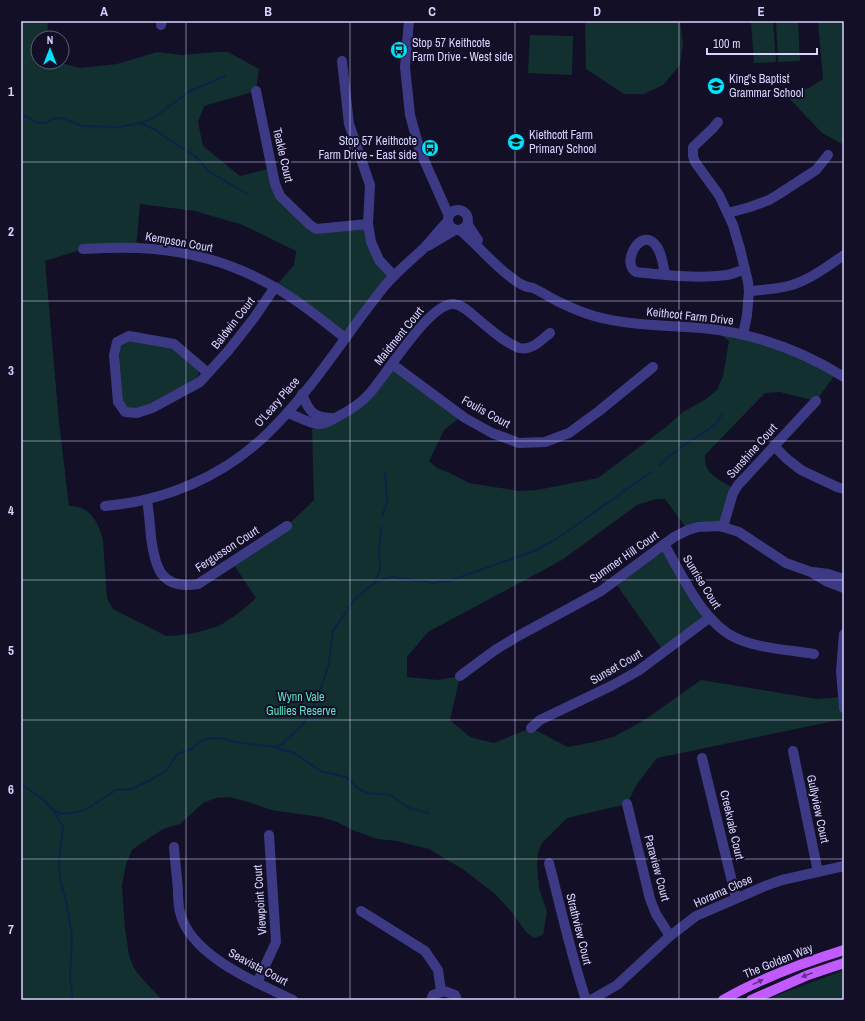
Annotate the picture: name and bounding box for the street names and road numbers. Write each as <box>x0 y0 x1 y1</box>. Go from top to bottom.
street label: Teakle Court <box>269 126 297 184</box>
street label: Kempson Court <box>144 228 214 256</box>
street label: Baldwin Court <box>208 294 258 352</box>
street label: Maidment Court <box>371 303 428 368</box>
street label: Keithcot Farm Drive <box>646 303 734 329</box>
street label: O'Leary Place <box>251 374 303 430</box>
street label: Foulis Court <box>459 392 513 432</box>
street label: Sunshine Court <box>723 420 781 482</box>
street label: Fergusson Court <box>192 522 262 576</box>
street label: Summer Hill Court <box>586 527 662 587</box>
street label: Sunrise Court <box>679 552 725 612</box>
street label: Sunset Court <box>587 646 645 688</box>
street label: Gullyview Court <box>803 773 833 845</box>
street label: Creekvale Court <box>716 789 748 862</box>
street label: Paraview Court <box>640 833 674 903</box>
street label: Viewpoint Court <box>250 864 270 936</box>
street label: Horama Close <box>691 871 755 911</box>
street label: Strathview Court <box>562 892 596 967</box>
street label: The Golden Way <box>741 940 815 982</box>
street label: Seavista Court <box>226 945 291 989</box>

